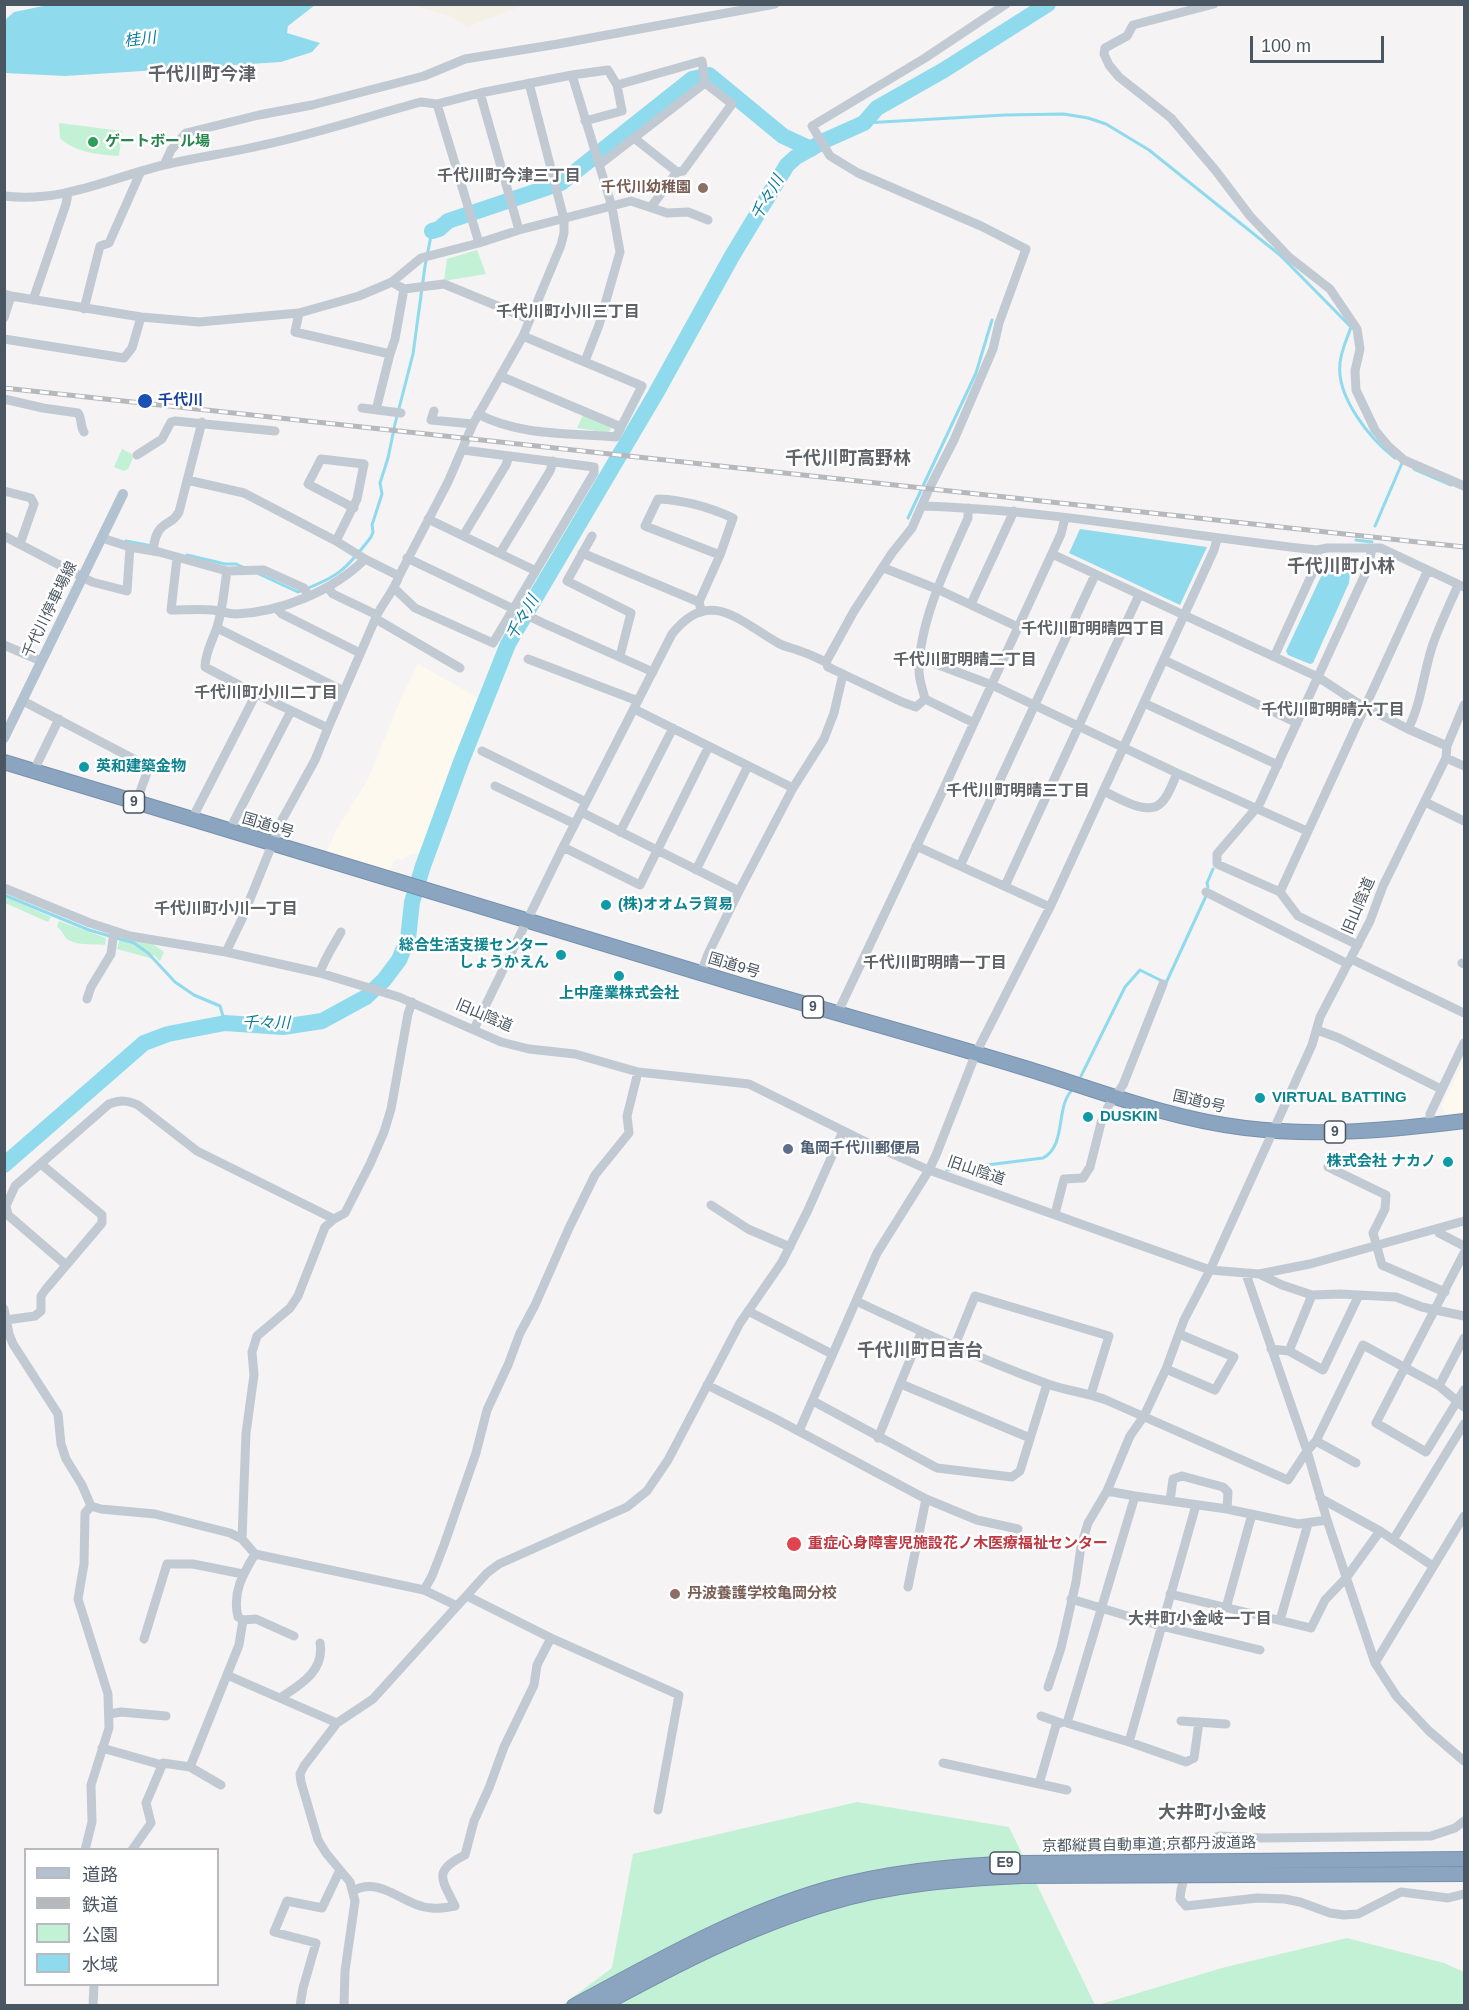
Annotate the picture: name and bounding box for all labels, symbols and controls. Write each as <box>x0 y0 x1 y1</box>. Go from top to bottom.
scale bar <box>1253 24 1386 62</box>
water label: 桂川 <box>123 29 157 51</box>
text: 100 m <box>1261 36 1311 56</box>
district label: 千代川町今津 <box>148 64 256 86</box>
place label: ゲートボール場 <box>105 133 210 151</box>
marker: ゲートボール場 <box>86 135 100 149</box>
district label: 千代川町今津三丁目 <box>437 167 581 187</box>
water label: 千々川 <box>748 172 788 224</box>
place label: 千代川幼稚園 <box>601 179 691 197</box>
marker: 千代川幼稚園 <box>696 181 710 195</box>
district label: 千代川町小川三丁目 <box>496 303 640 323</box>
marker: 千代川 <box>136 392 154 410</box>
place label: 千代川 <box>158 392 203 410</box>
district label: 千代川町高野林 <box>785 448 911 470</box>
district label: 千代川町小林 <box>1287 556 1395 578</box>
street label: 千代川停車場線 <box>19 559 81 661</box>
water label: 千々川 <box>503 592 543 644</box>
district label: 千代川町明晴四丁目 <box>1021 620 1165 640</box>
district label: 千代川町明晴二丁目 <box>893 651 1037 671</box>
district label: 千代川町小川二丁目 <box>194 684 338 704</box>
district label: 千代川町明晴六丁目 <box>1261 701 1405 721</box>
place label: 英和建築金物 <box>96 758 186 776</box>
marker: 英和建築金物 <box>77 760 91 774</box>
district label: 千代川町明晴三丁目 <box>946 782 1090 802</box>
road number: 9 <box>124 791 144 813</box>
street label: 国道9号 <box>240 810 296 842</box>
street label: 旧山陰道 <box>1339 875 1379 937</box>
place label: (株)オオムラ貿易 <box>618 896 733 914</box>
marker: (株)オオムラ貿易 <box>599 898 613 912</box>
district label: 千代川町小川一丁目 <box>154 900 298 920</box>
place label: 総合生活支援センター しょうかえん <box>399 937 549 972</box>
marker: 総合生活支援センター しょうかえん <box>554 948 568 962</box>
street label: 国道9号 <box>706 950 762 982</box>
district label: 千代川町明晴一丁目 <box>863 954 1007 974</box>
marker: 上中産業株式会社 <box>612 969 626 983</box>
place label: 上中産業株式会社 <box>559 985 679 1003</box>
street label: 旧山陰道 <box>453 996 515 1036</box>
road number: 9 <box>802 996 824 1018</box>
water label: 千々川 <box>242 1014 290 1034</box>
street label: 国道9号 <box>1171 1087 1227 1117</box>
place label: VIRTUAL BATTING <box>1272 1089 1407 1107</box>
marker: VIRTUAL BATTING <box>1253 1091 1267 1105</box>
place label: DUSKIN <box>1100 1108 1158 1126</box>
marker: DUSKIN <box>1081 1110 1095 1124</box>
road number: 9 <box>1324 1121 1346 1143</box>
place label: 亀岡千代川郵便局 <box>800 1140 920 1158</box>
marker: 亀岡千代川郵便局 <box>781 1142 795 1156</box>
street label: 旧山陰道 <box>945 1153 1007 1189</box>
place label: 株式会社 ナカノ <box>1327 1153 1436 1171</box>
marker: 株式会社 ナカノ <box>1441 1155 1455 1169</box>
district label: 千代川町日吉台 <box>857 1340 983 1362</box>
marker: 重症心身障害児施設花ノ木医療福祉センター <box>785 1535 803 1553</box>
place label: 重症心身障害児施設花ノ木医療福祉センター <box>808 1535 1108 1553</box>
place label: 丹波養護学校亀岡分校 <box>687 1585 837 1603</box>
marker: 丹波養護学校亀岡分校 <box>668 1587 682 1601</box>
district label: 大井町小金岐一丁目 <box>1128 1610 1272 1630</box>
district label: 大井町小金岐 <box>1158 1802 1266 1824</box>
street label: 京都縦貫自動車道;京都丹波道路 <box>1042 1834 1256 1856</box>
legend <box>24 1848 219 1986</box>
road number: E9 <box>990 1852 1020 1874</box>
text: 道路 <box>82 1865 118 1885</box>
text: 鉄道 <box>82 1895 118 1915</box>
text: 公園 <box>82 1925 118 1945</box>
text: 水域 <box>82 1955 118 1975</box>

